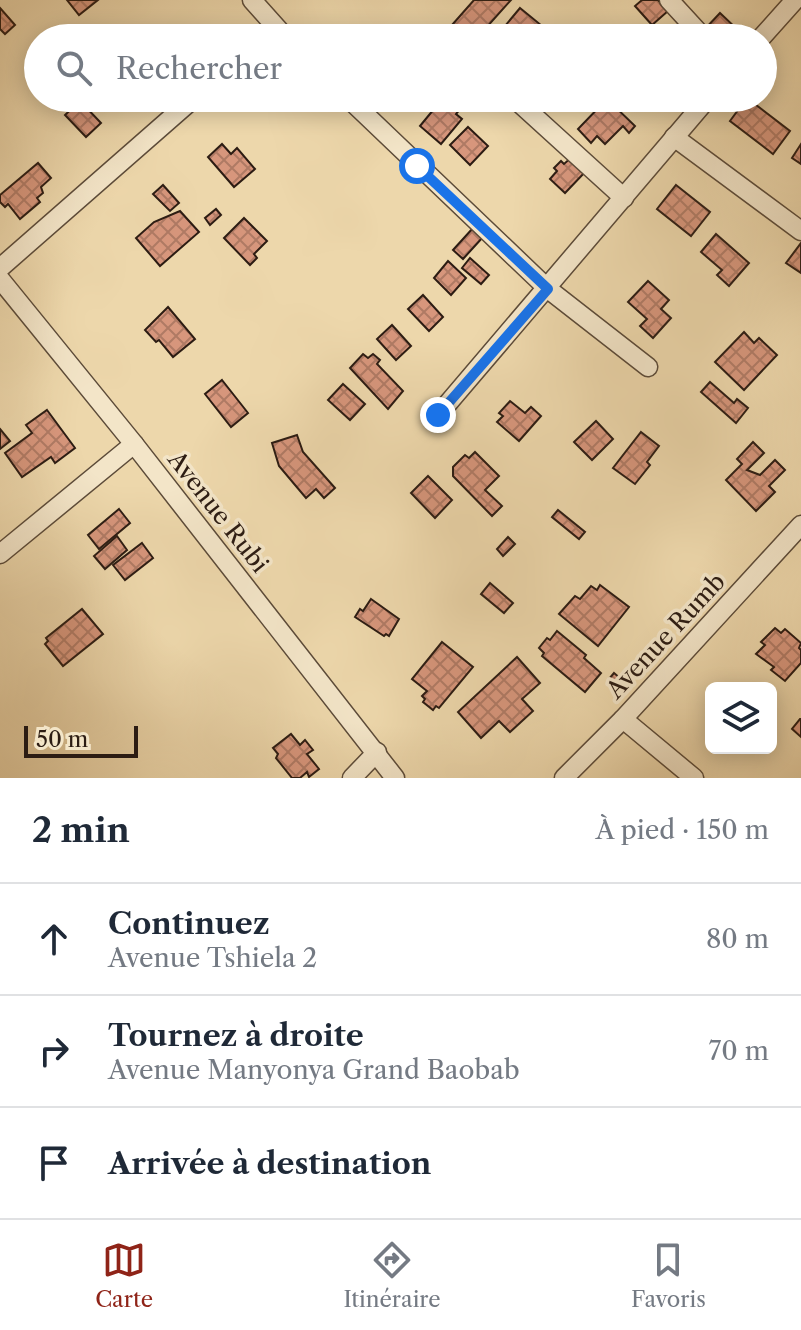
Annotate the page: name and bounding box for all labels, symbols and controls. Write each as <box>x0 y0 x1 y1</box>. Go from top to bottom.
search box <box>24 24 777 112</box>
icon: search <box>52 46 96 90</box>
text: Rechercher <box>116 50 282 87</box>
route start <box>399 148 435 184</box>
route end <box>420 397 456 433</box>
street label: Avenue Rubi <box>161 445 275 578</box>
street label: Avenue Rumb <box>599 567 731 705</box>
map controls <box>705 682 777 754</box>
button: layers <box>705 682 777 754</box>
scale bar <box>24 722 138 758</box>
text: 50 m <box>36 726 88 753</box>
text: 2 min <box>32 809 130 851</box>
text: À pied · 150 m <box>596 814 769 846</box>
text: Continuez <box>108 905 270 942</box>
icon: ahead <box>32 917 76 961</box>
text: 80 m <box>706 923 769 955</box>
text: Avenue Tshiela 2 <box>108 942 317 974</box>
text: Tournez à droite <box>108 1017 364 1054</box>
icon: right <box>32 1029 76 1073</box>
text: 70 m <box>709 1035 769 1067</box>
text: Avenue Manyonya Grand Baobab <box>108 1054 520 1086</box>
icon: arrive <box>32 1141 76 1185</box>
text: Arrivée à destination <box>108 1145 431 1182</box>
tab: Carte <box>95 1238 153 1313</box>
tab: Itinéraire <box>343 1238 441 1313</box>
tab: Favoris <box>631 1238 706 1313</box>

